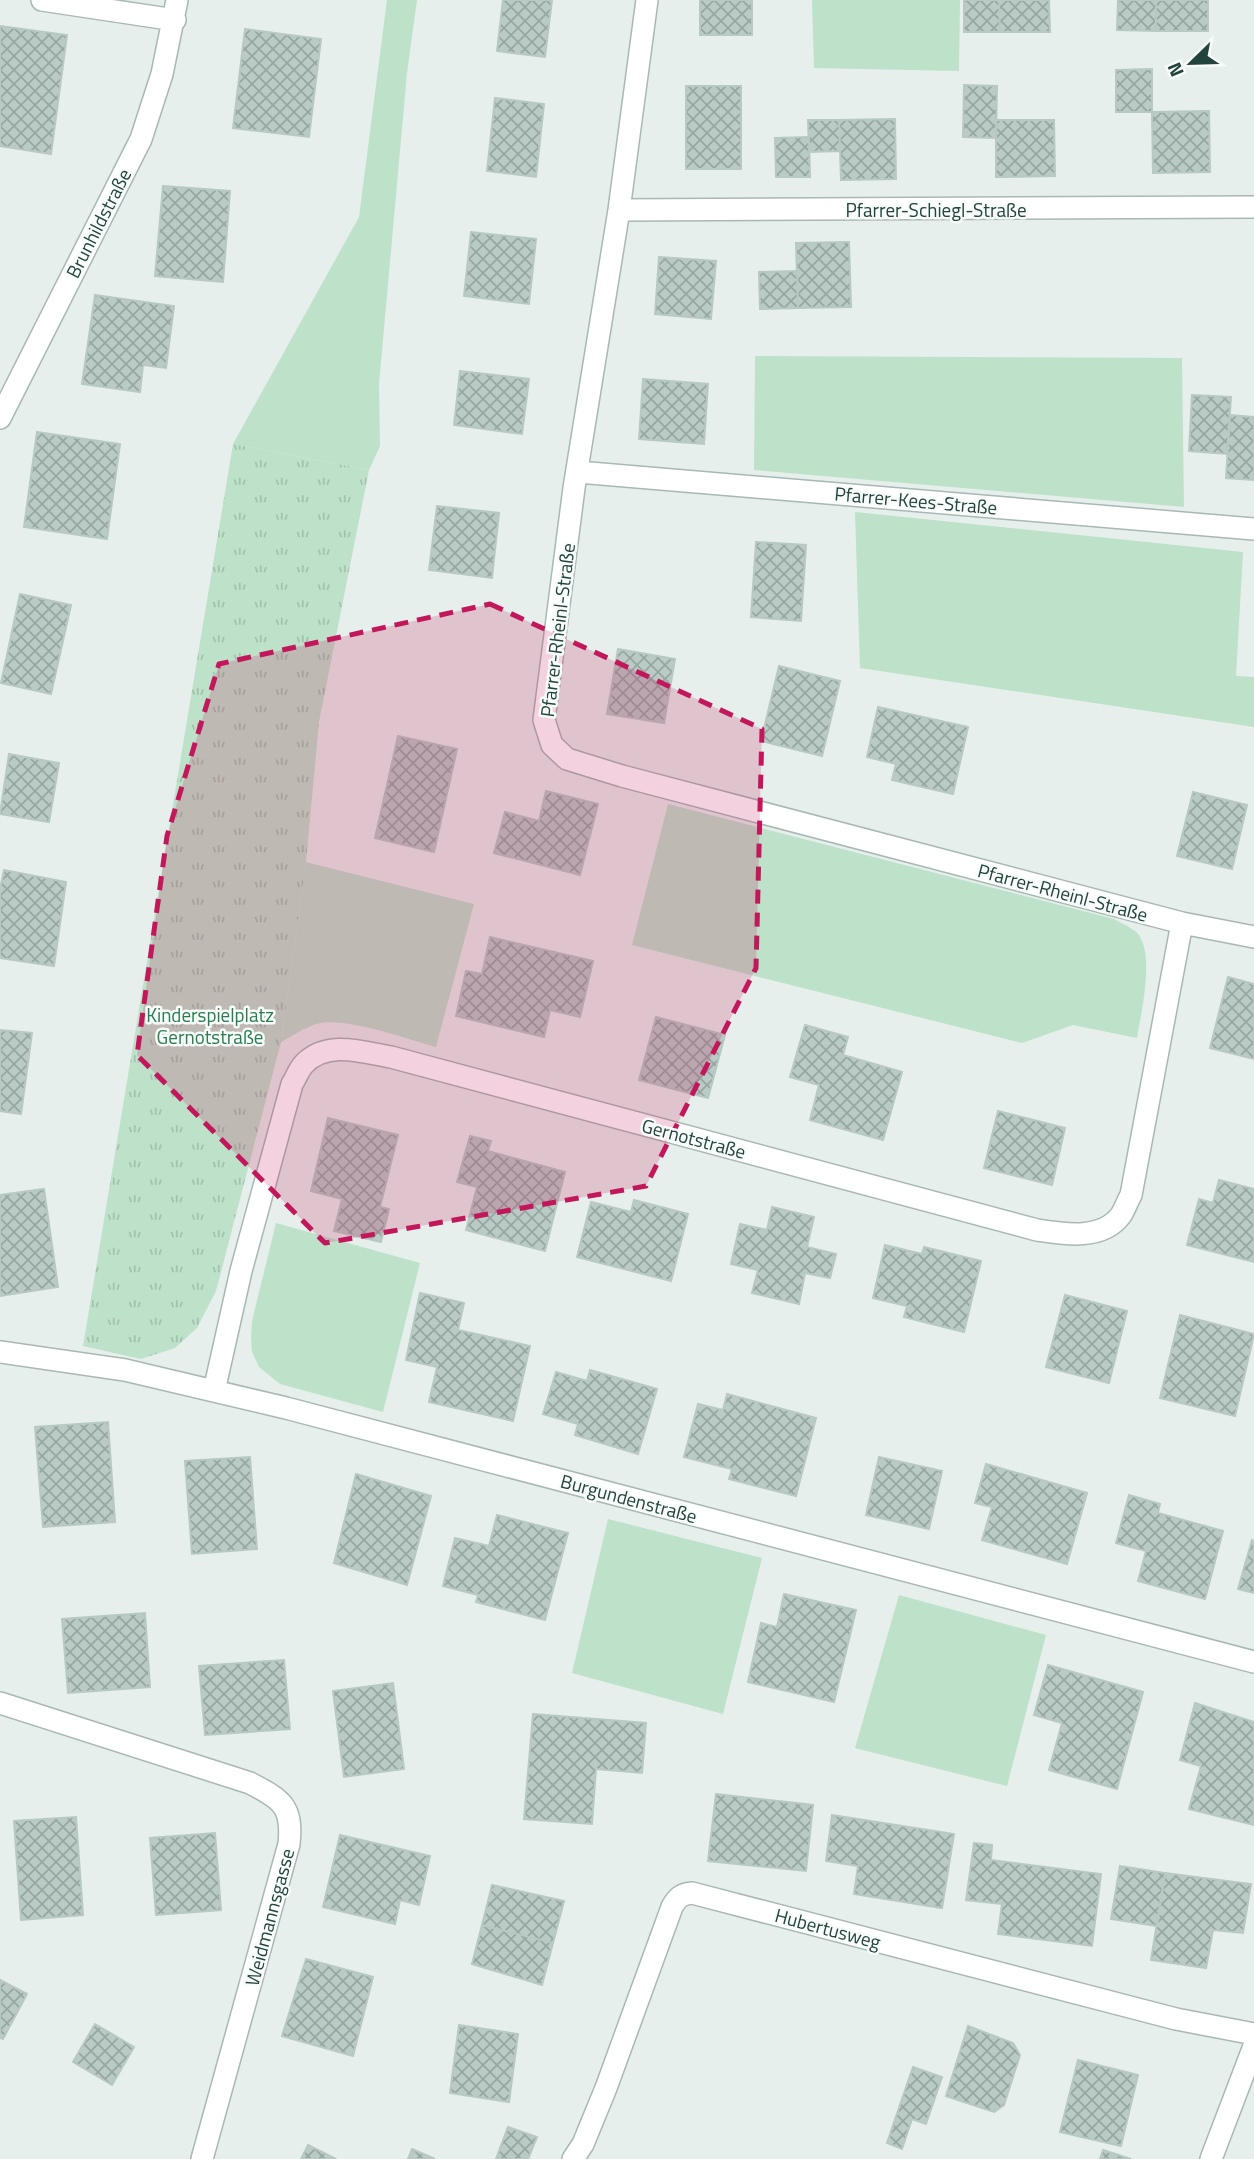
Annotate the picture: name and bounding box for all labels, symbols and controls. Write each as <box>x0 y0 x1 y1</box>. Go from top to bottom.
north arrow <box>1156 28 1226 98</box>
text: N <box>1159 58 1191 82</box>
street label: Brunhildstraße <box>58 163 138 283</box>
street label: Pfarrer-Schiegl-Straße <box>845 195 1027 224</box>
street label: Pfarrer-Kees-Straße <box>833 478 999 522</box>
street label: Pfarrer-Rheinl-Straße <box>532 541 582 719</box>
street label: Pfarrer-Rheinl-Straße <box>975 855 1151 929</box>
park label: Kinderspielplatz Gernotstraße <box>146 1000 274 1051</box>
street label: Gernotstraße <box>639 1110 749 1166</box>
street label: Burgundenstraße <box>558 1466 700 1530</box>
street label: Weidmannsgasse <box>237 1845 301 1989</box>
street label: Hubertusweg <box>772 1900 884 1956</box>

